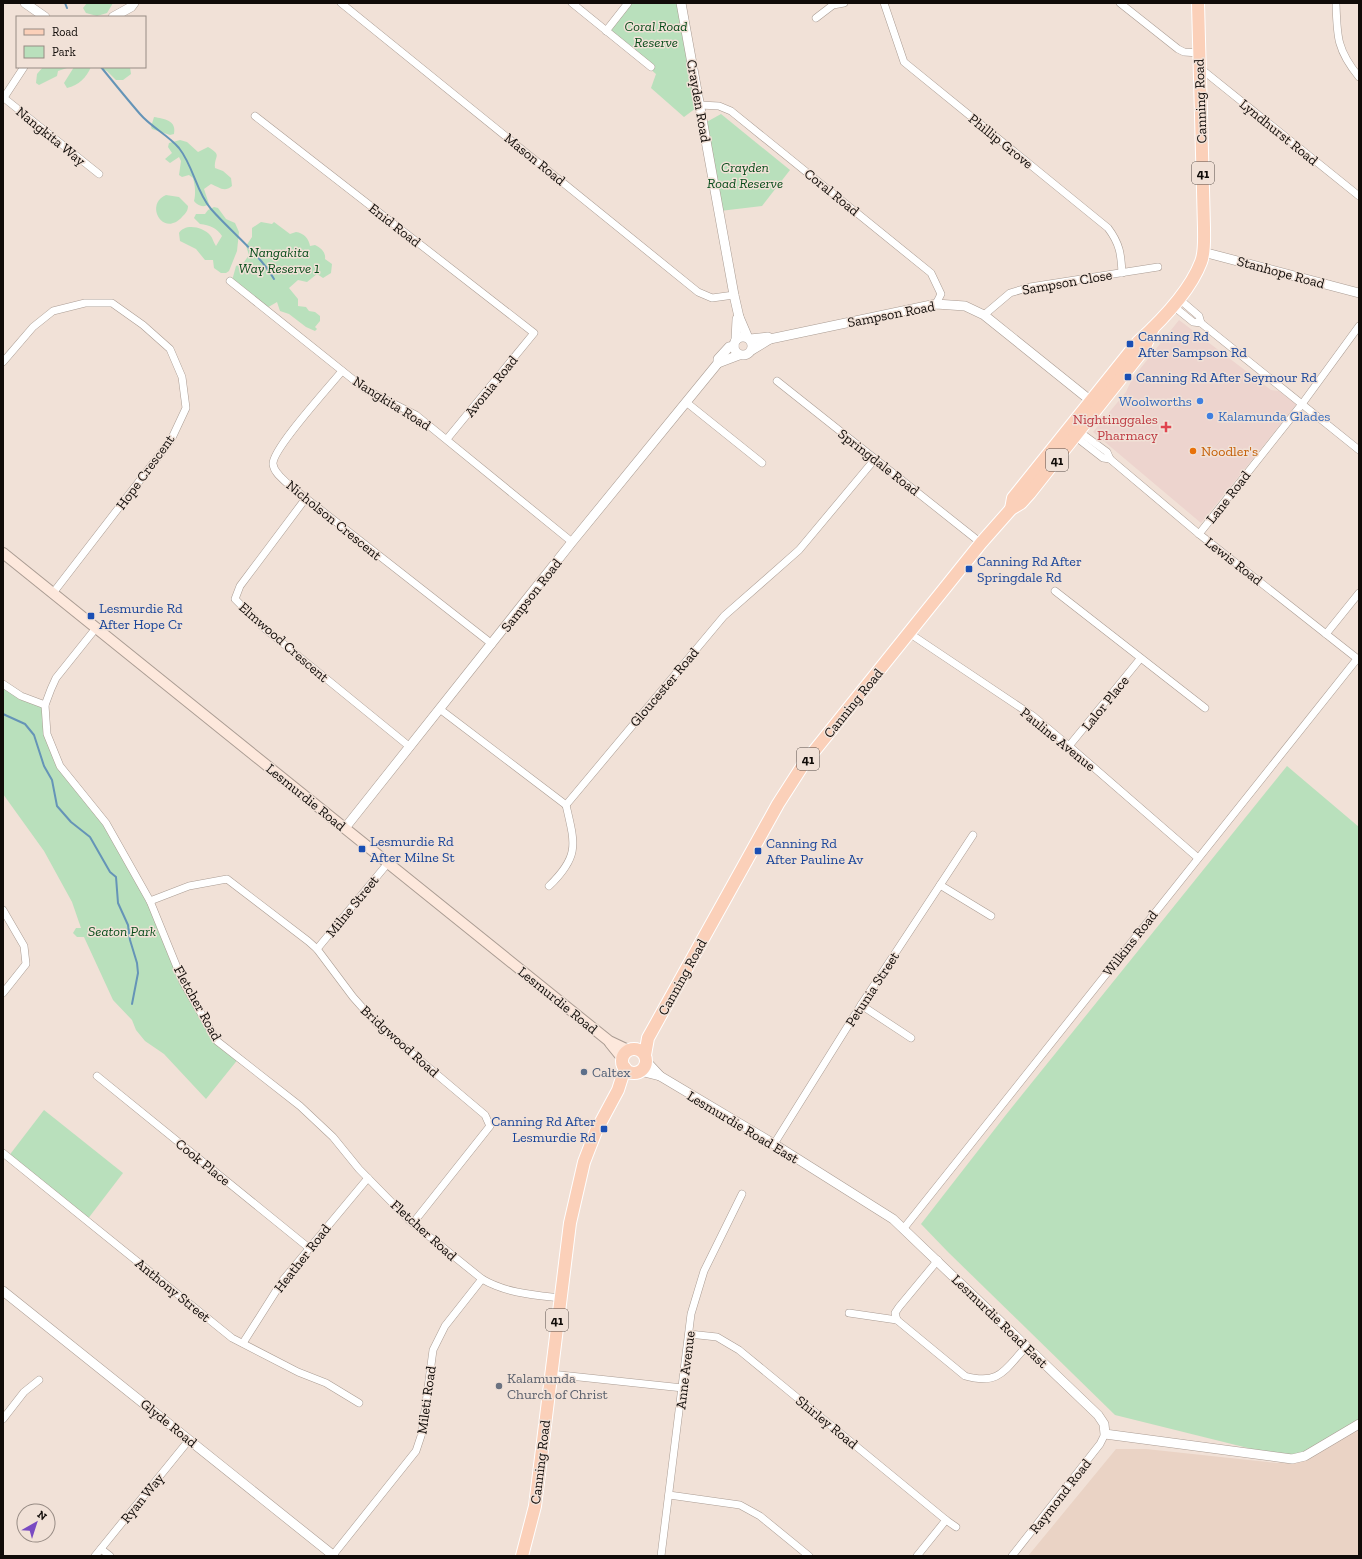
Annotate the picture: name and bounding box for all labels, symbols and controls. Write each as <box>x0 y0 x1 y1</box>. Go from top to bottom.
legend <box>16 16 146 68</box>
park label: Coral Road Reserve <box>625 18 687 51</box>
text: Road <box>52 25 78 39</box>
text: Park <box>52 45 77 59</box>
street label: Crayden Road <box>683 58 714 144</box>
street label: Canning Road <box>1191 58 1210 144</box>
street label: Lyndhurst Road <box>1236 96 1322 169</box>
street label: Nangkita Way <box>13 103 89 170</box>
street label: Phillip Grove <box>965 110 1037 173</box>
street label: Mason Road <box>501 130 569 189</box>
park label: Crayden Road Reserve <box>707 159 783 192</box>
road number: 41 <box>1192 162 1214 184</box>
street label: Coral Road <box>801 165 863 220</box>
street label: Enid Road <box>365 200 424 251</box>
park label: Nangakita Way Reserve 1 <box>239 244 319 277</box>
street label: Stanhope Road <box>1235 253 1327 292</box>
street label: Sampson Close <box>1021 266 1114 299</box>
street label: Sampson Road <box>846 298 937 331</box>
place label: Canning Rd After Sampson Rd <box>1138 328 1247 361</box>
marker: Canning Rd After Sampson Rd <box>1125 339 1135 349</box>
street label: Avonia Road <box>461 352 522 421</box>
place label: Canning Rd After Seymour Rd <box>1136 369 1317 386</box>
marker: Canning Rd After Seymour Rd <box>1123 372 1133 382</box>
street label: Nangkita Road <box>350 373 434 434</box>
place label: Woolworths <box>1119 393 1192 410</box>
marker: Woolworths <box>1195 396 1205 406</box>
place label: Kalamunda Glades <box>1218 408 1330 425</box>
place label: Nightinggales Pharmacy <box>1073 411 1159 444</box>
marker: Kalamunda Glades <box>1205 411 1215 421</box>
marker: Nightinggales Pharmacy <box>1161 422 1171 432</box>
street label: Springdale Road <box>835 425 923 500</box>
street label: Hope Crescent <box>112 431 179 513</box>
place label: Noodler's <box>1201 443 1258 460</box>
marker: Noodler's <box>1188 446 1198 456</box>
road number: 41 <box>1046 449 1068 471</box>
street label: Lane Road <box>1203 467 1254 527</box>
street label: Nicholson Crescent <box>283 477 385 565</box>
street label: Lewis Road <box>1202 534 1266 589</box>
place label: Canning Rd After Springdale Rd <box>977 553 1082 586</box>
street label: Sampson Road <box>497 555 566 635</box>
marker: Canning Rd After Springdale Rd <box>964 564 974 574</box>
street label: Elmwood Crescent <box>235 599 333 687</box>
place label: Lesmurdie Rd After Hope Cr <box>99 600 183 633</box>
marker: Lesmurdie Rd After Hope Cr <box>86 611 96 621</box>
street label: Gloucester Road <box>626 644 703 730</box>
street label: Canning Road <box>820 665 887 742</box>
street label: Lalor Place <box>1078 672 1133 734</box>
street label: Pauline Avenue <box>1017 704 1099 775</box>
road number: 41 <box>797 748 819 770</box>
street label: Lesmurdie Road <box>262 760 349 835</box>
place label: Lesmurdie Rd After Milne St <box>370 833 455 866</box>
place label: Canning Rd After Pauline Av <box>766 835 863 868</box>
marker: Lesmurdie Rd After Milne St <box>357 844 367 854</box>
marker: Canning Rd After Pauline Av <box>753 846 763 856</box>
street label: Milne Street <box>322 871 383 941</box>
street label: Wilkins Road <box>1099 907 1162 980</box>
park label: Seaton Park <box>88 923 156 940</box>
street label: Canning Road <box>654 936 711 1018</box>
street label: Petunia Street <box>842 948 903 1030</box>
street label: Fletcher Road <box>170 963 225 1044</box>
street label: Lesmurdie Road <box>514 963 601 1038</box>
street label: Bridgwood Road <box>357 1002 443 1081</box>
place label: Caltex <box>592 1064 630 1081</box>
marker: Caltex <box>579 1067 589 1077</box>
street label: Lesmurdie Road East <box>684 1087 802 1168</box>
place label: Canning Rd After Lesmurdie Rd <box>491 1113 596 1146</box>
marker: Canning Rd After Lesmurdie Rd <box>599 1124 609 1134</box>
street label: Cook Place <box>172 1135 234 1190</box>
street label: Fletcher Road <box>387 1196 460 1265</box>
street label: Heather Road <box>270 1220 335 1296</box>
street label: Anthony Street <box>132 1255 214 1326</box>
street label: Lesmurdie Road East <box>948 1271 1052 1372</box>
road number: 41 <box>546 1309 568 1331</box>
street label: Anne Avenue <box>672 1330 699 1410</box>
street label: Mileti Road <box>413 1364 440 1435</box>
place label: Kalamunda Church of Christ <box>507 1370 609 1403</box>
marker: Kalamunda Church of Christ <box>494 1381 504 1391</box>
street label: Shirley Road <box>792 1392 861 1453</box>
street label: Glyde Road <box>137 1395 201 1451</box>
street label: Canning Road <box>527 1419 554 1505</box>
street label: Raymond Road <box>1026 1455 1095 1537</box>
street label: Ryan Way <box>117 1469 168 1527</box>
north arrow <box>16 1503 56 1543</box>
text: N <box>35 1508 50 1524</box>

